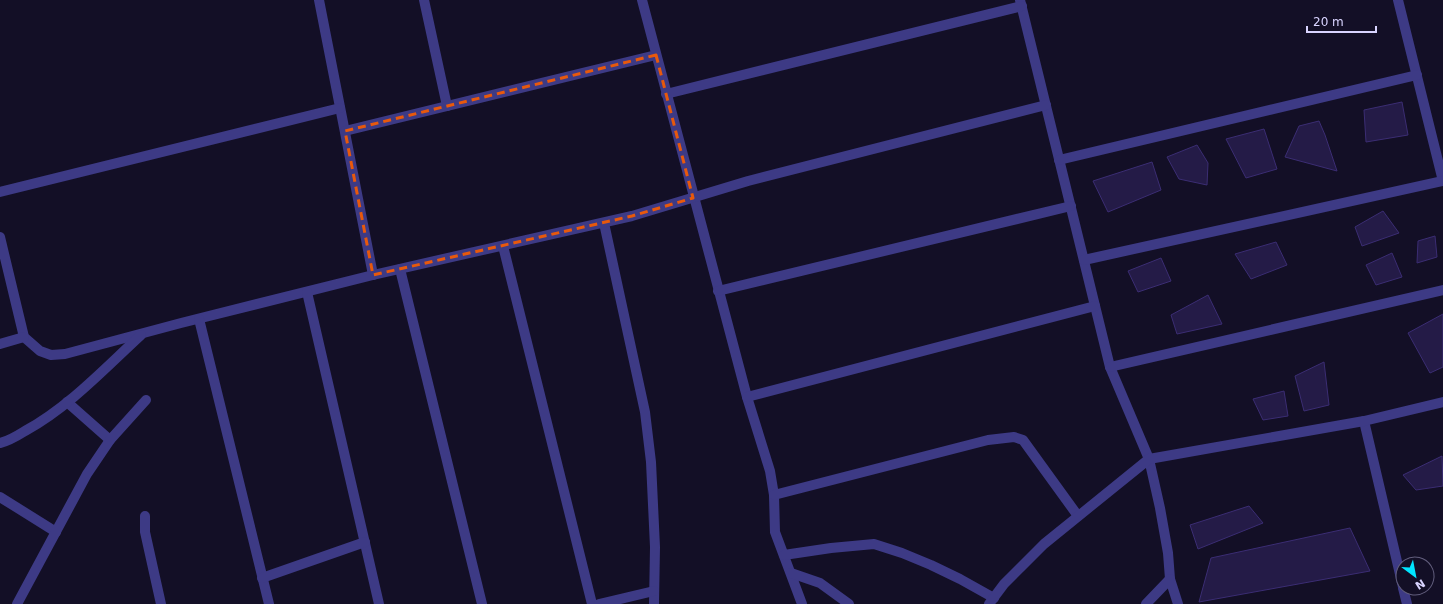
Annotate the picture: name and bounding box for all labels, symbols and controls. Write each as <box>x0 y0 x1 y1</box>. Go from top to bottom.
scale bar <box>1307 8 1376 34</box>
text: 20 m <box>1313 15 1344 29</box>
north arrow <box>1395 556 1435 596</box>
text: N <box>1413 576 1427 592</box>

